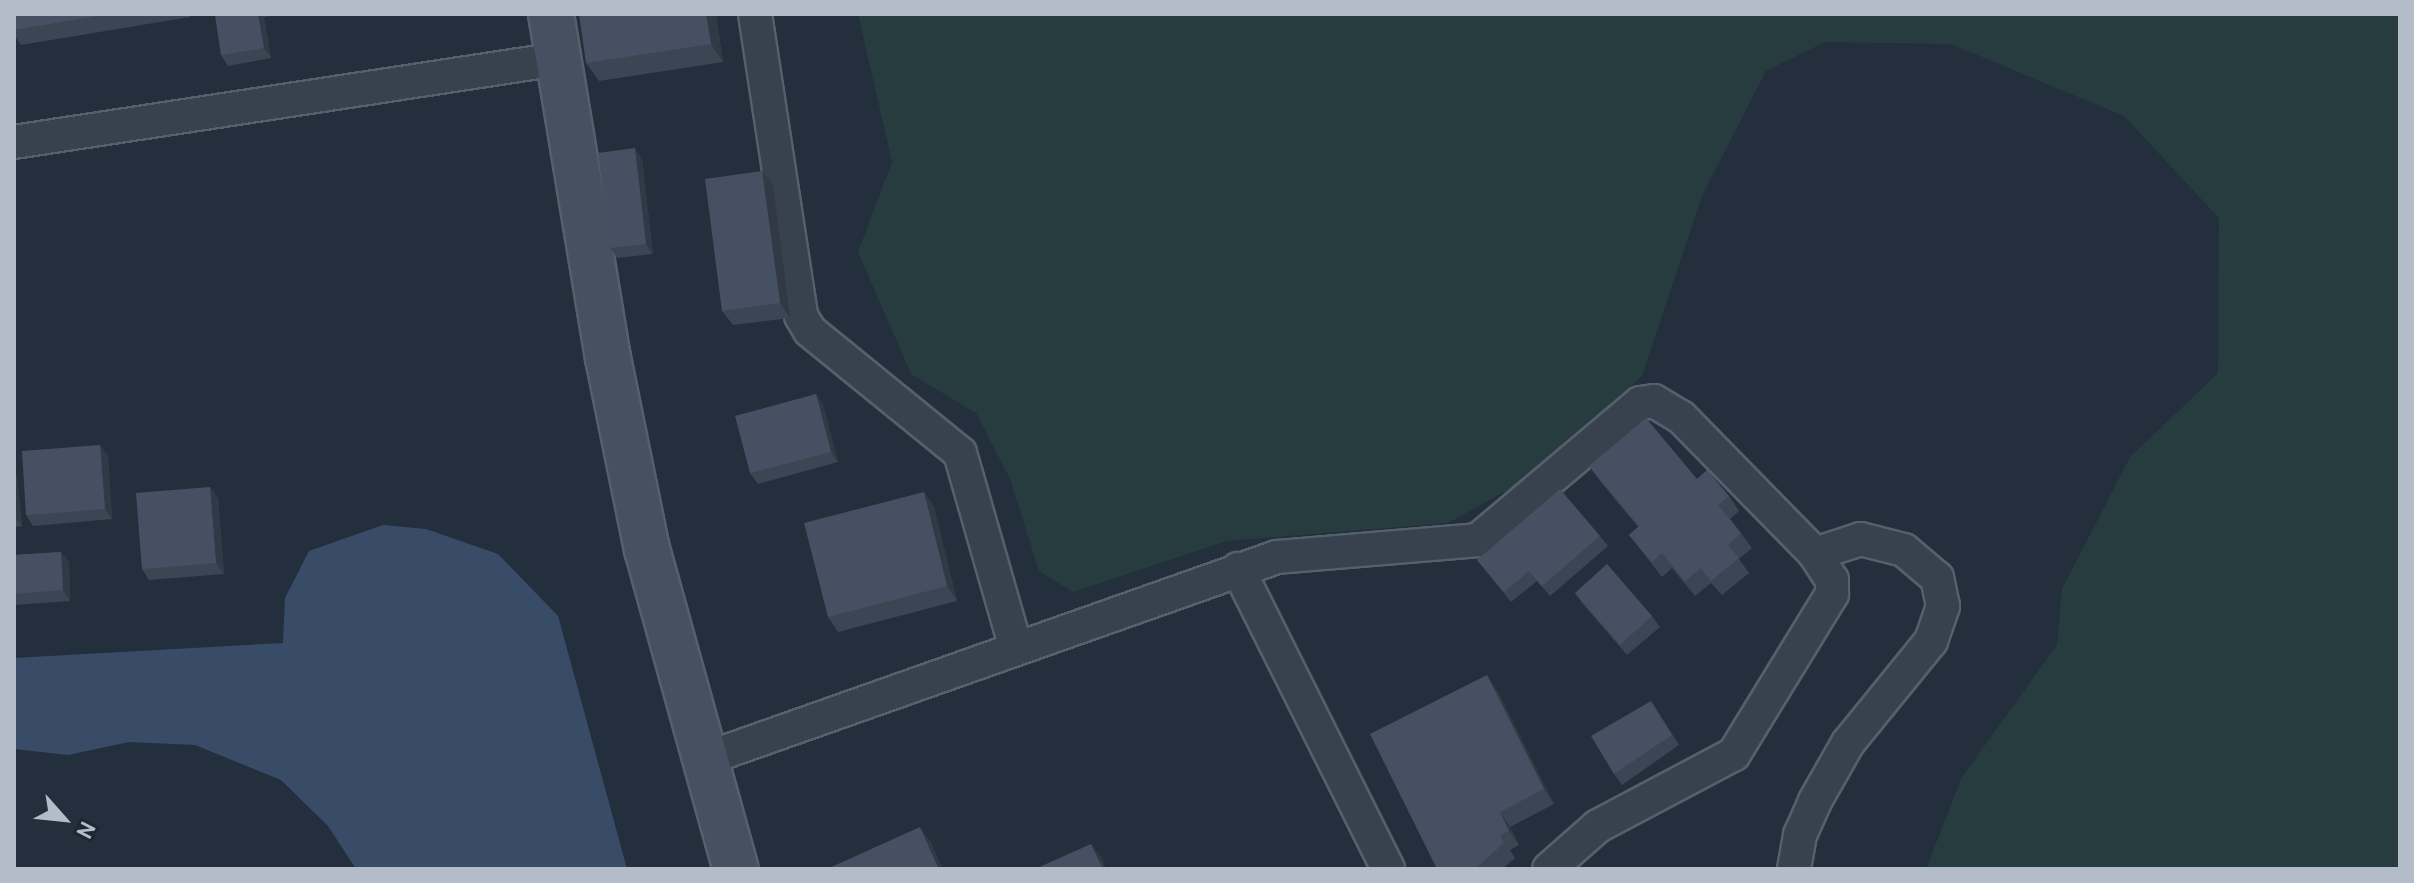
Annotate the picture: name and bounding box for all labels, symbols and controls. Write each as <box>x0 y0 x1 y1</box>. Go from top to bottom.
north arrow <box>24 779 104 859</box>
text: N <box>70 817 101 843</box>

